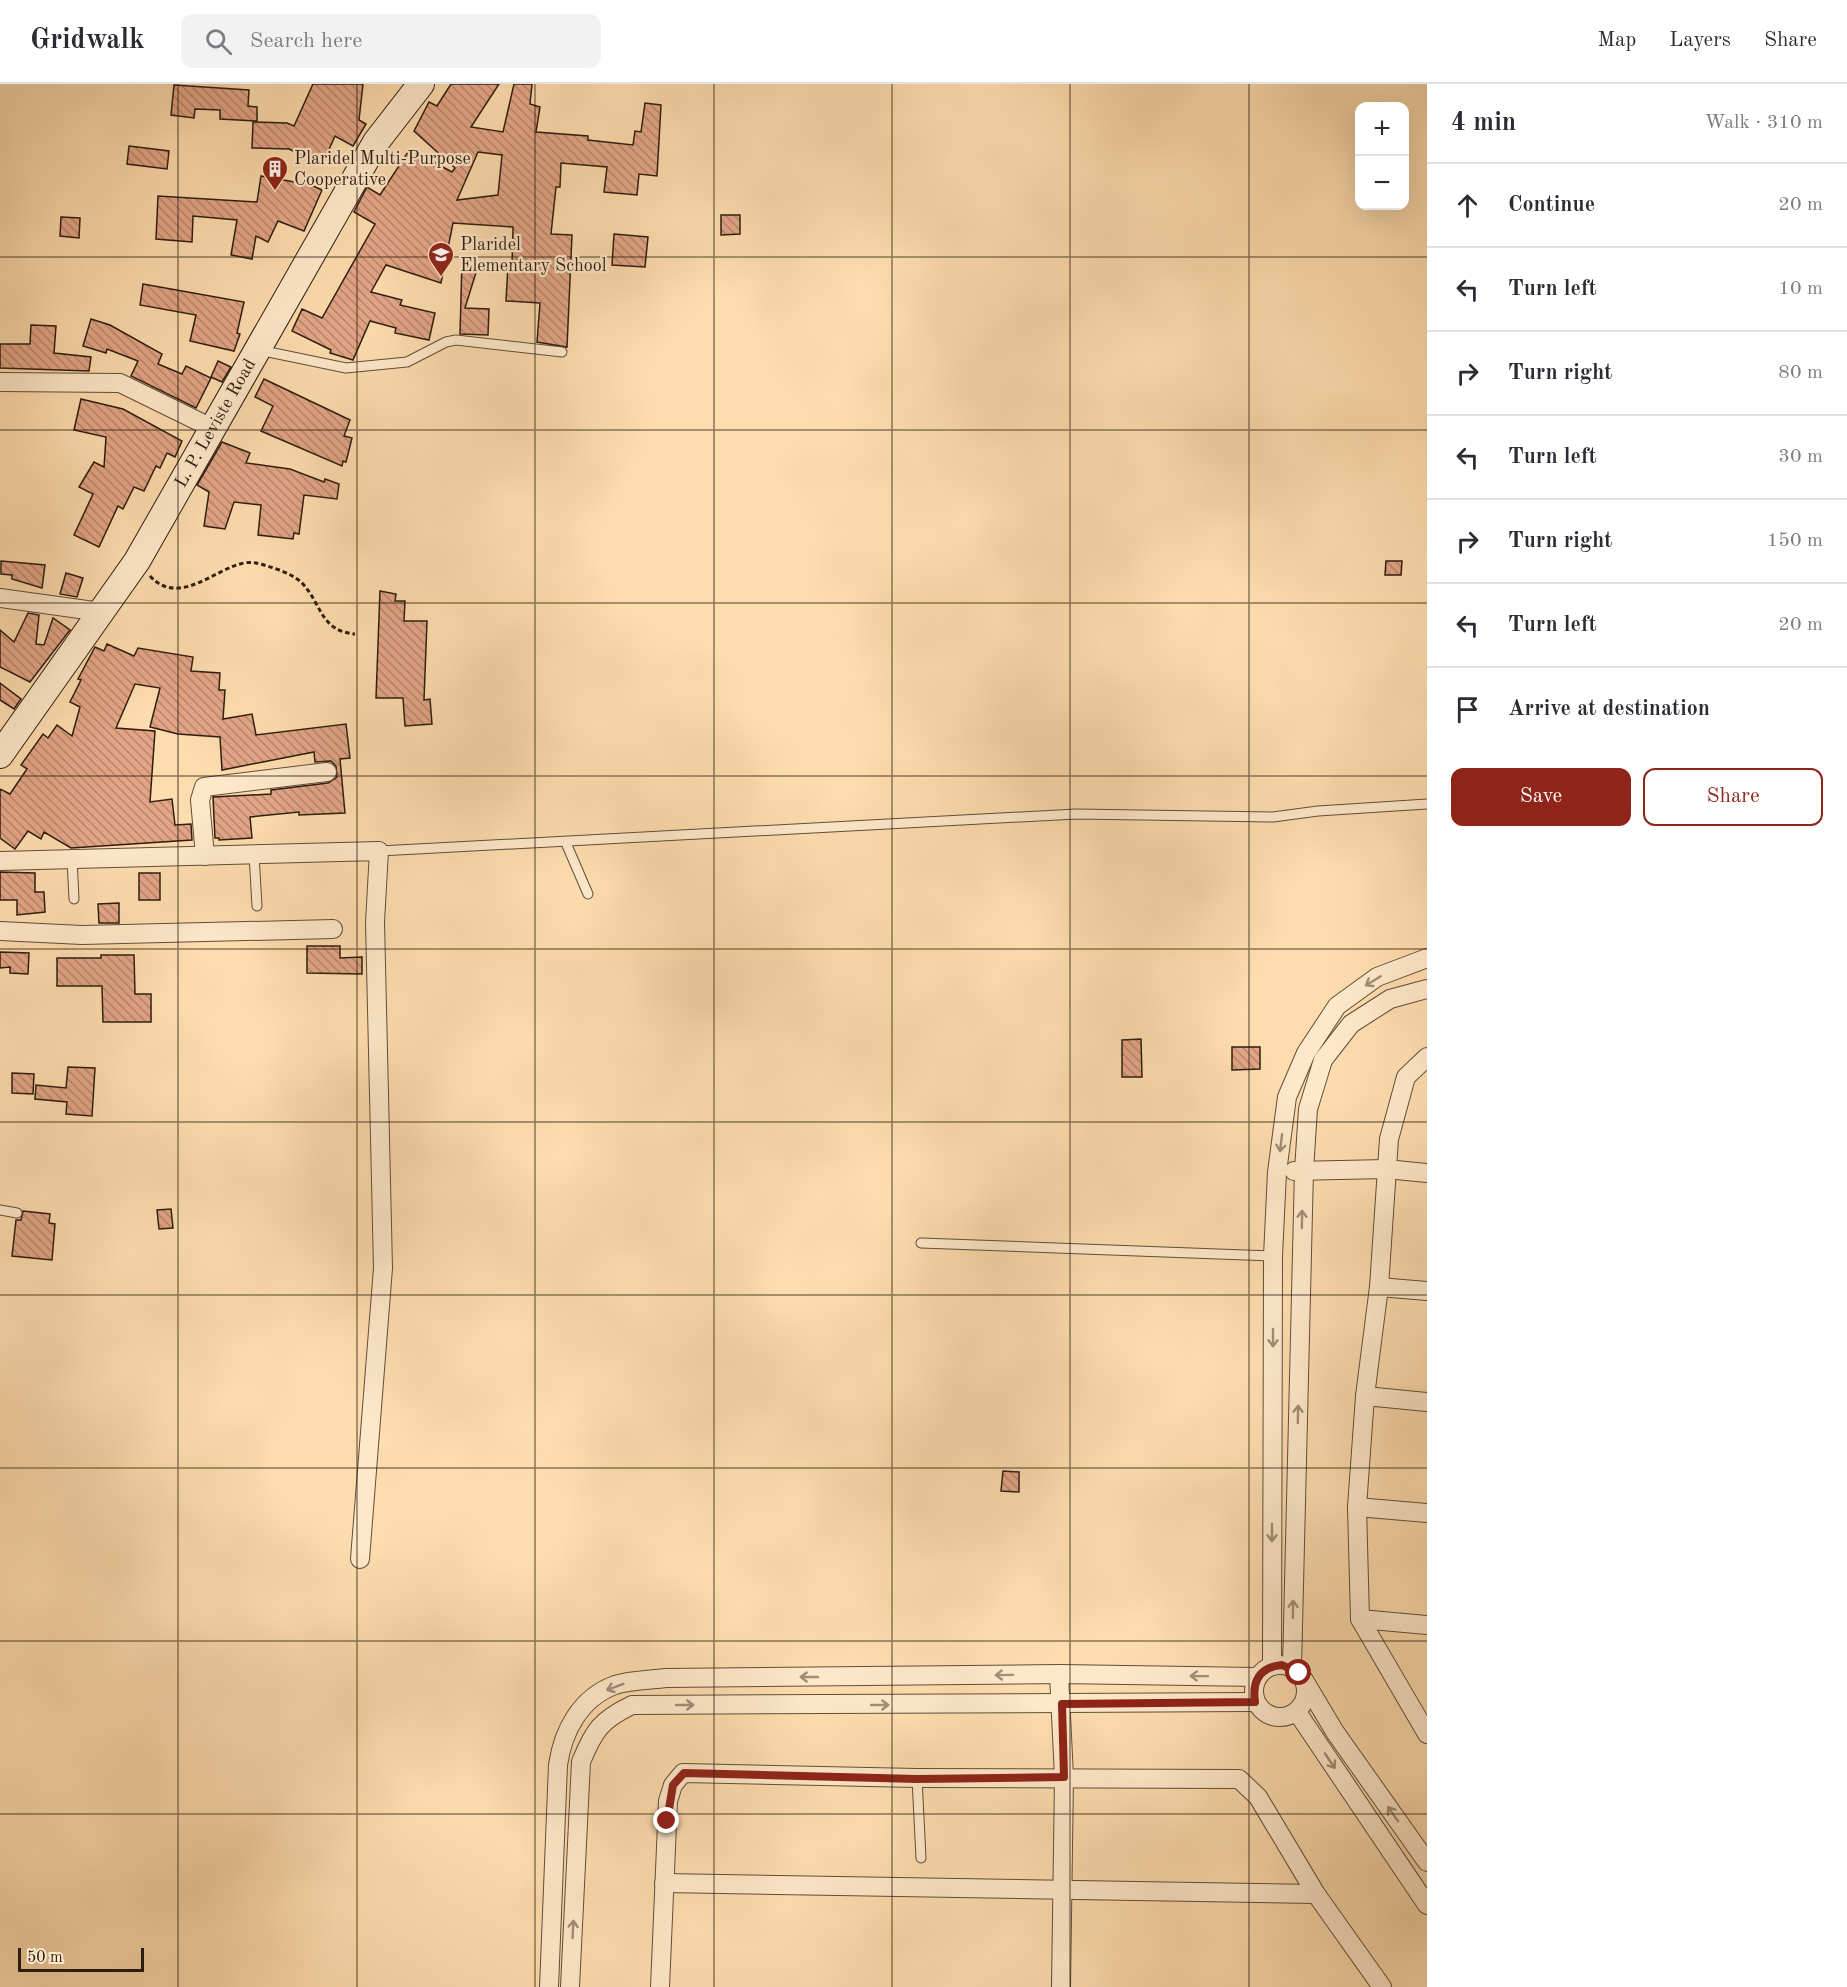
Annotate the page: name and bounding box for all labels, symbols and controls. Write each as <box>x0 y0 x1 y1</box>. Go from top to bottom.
search box <box>181 14 601 68</box>
icon: search <box>202 25 235 58</box>
text: Gridwalk <box>30 27 145 55</box>
text: Search here <box>250 30 362 52</box>
text: Map <box>1597 30 1636 51</box>
text: Layers <box>1669 30 1731 51</box>
text: Share <box>1764 30 1817 51</box>
map controls <box>1355 102 1409 210</box>
button: + <box>1355 102 1409 156</box>
text: 4 min <box>1451 110 1516 136</box>
text: Walk · 310 m <box>1704 113 1823 133</box>
place label: Plaridel Multi-Purpose Cooperative <box>294 150 471 189</box>
building icon: Plaridel Multi-Purpose Cooperative <box>260 154 290 192</box>
button: − <box>1355 156 1409 210</box>
icon: ahead <box>1451 189 1484 222</box>
text: Continue <box>1508 194 1595 216</box>
text: 20 m <box>1778 195 1823 215</box>
place label: Plaridel Elementary School <box>460 236 607 275</box>
school or university icon: Plaridel Elementary School <box>426 240 456 278</box>
icon: left <box>1451 273 1484 306</box>
text: Turn left <box>1508 278 1597 300</box>
text: 10 m <box>1778 279 1823 299</box>
street label: L. P. Leviste Road <box>172 356 259 491</box>
icon: right <box>1451 357 1484 390</box>
text: Turn right <box>1508 362 1612 384</box>
text: 80 m <box>1778 363 1823 383</box>
icon: left <box>1451 441 1484 474</box>
text: Turn left <box>1508 446 1597 468</box>
text: 30 m <box>1778 447 1823 467</box>
icon: right <box>1451 525 1484 558</box>
text: Turn right <box>1508 530 1612 552</box>
text: 150 m <box>1767 531 1823 551</box>
icon: left <box>1451 609 1484 642</box>
text: Turn left <box>1508 614 1597 636</box>
text: 20 m <box>1778 615 1823 635</box>
icon: arrive <box>1451 693 1484 726</box>
text: Arrive at destination <box>1508 698 1710 720</box>
button: Save <box>1451 768 1631 826</box>
button: Share <box>1643 768 1823 826</box>
one-way arrow <box>1365 975 1382 987</box>
one-way arrow <box>1275 1133 1286 1152</box>
one-way arrow <box>1297 1210 1308 1230</box>
one-way arrow <box>1267 1327 1279 1347</box>
one-way arrow <box>1292 1405 1303 1425</box>
one-way arrow <box>1266 1522 1278 1542</box>
one-way arrow <box>1287 1600 1299 1620</box>
route start <box>1285 1659 1311 1685</box>
one-way arrow <box>994 1669 1014 1681</box>
one-way arrow <box>1189 1670 1209 1682</box>
one-way arrow <box>799 1671 819 1683</box>
one-way arrow <box>606 1683 625 1694</box>
one-way arrow <box>674 1699 694 1711</box>
one-way arrow <box>869 1699 889 1711</box>
one-way arrow <box>1324 1752 1336 1768</box>
one-way arrow <box>1387 1806 1399 1822</box>
route end <box>653 1807 679 1833</box>
one-way arrow <box>567 1919 578 1939</box>
scale bar <box>18 1945 144 1972</box>
text: 50 m <box>27 1950 63 1966</box>

